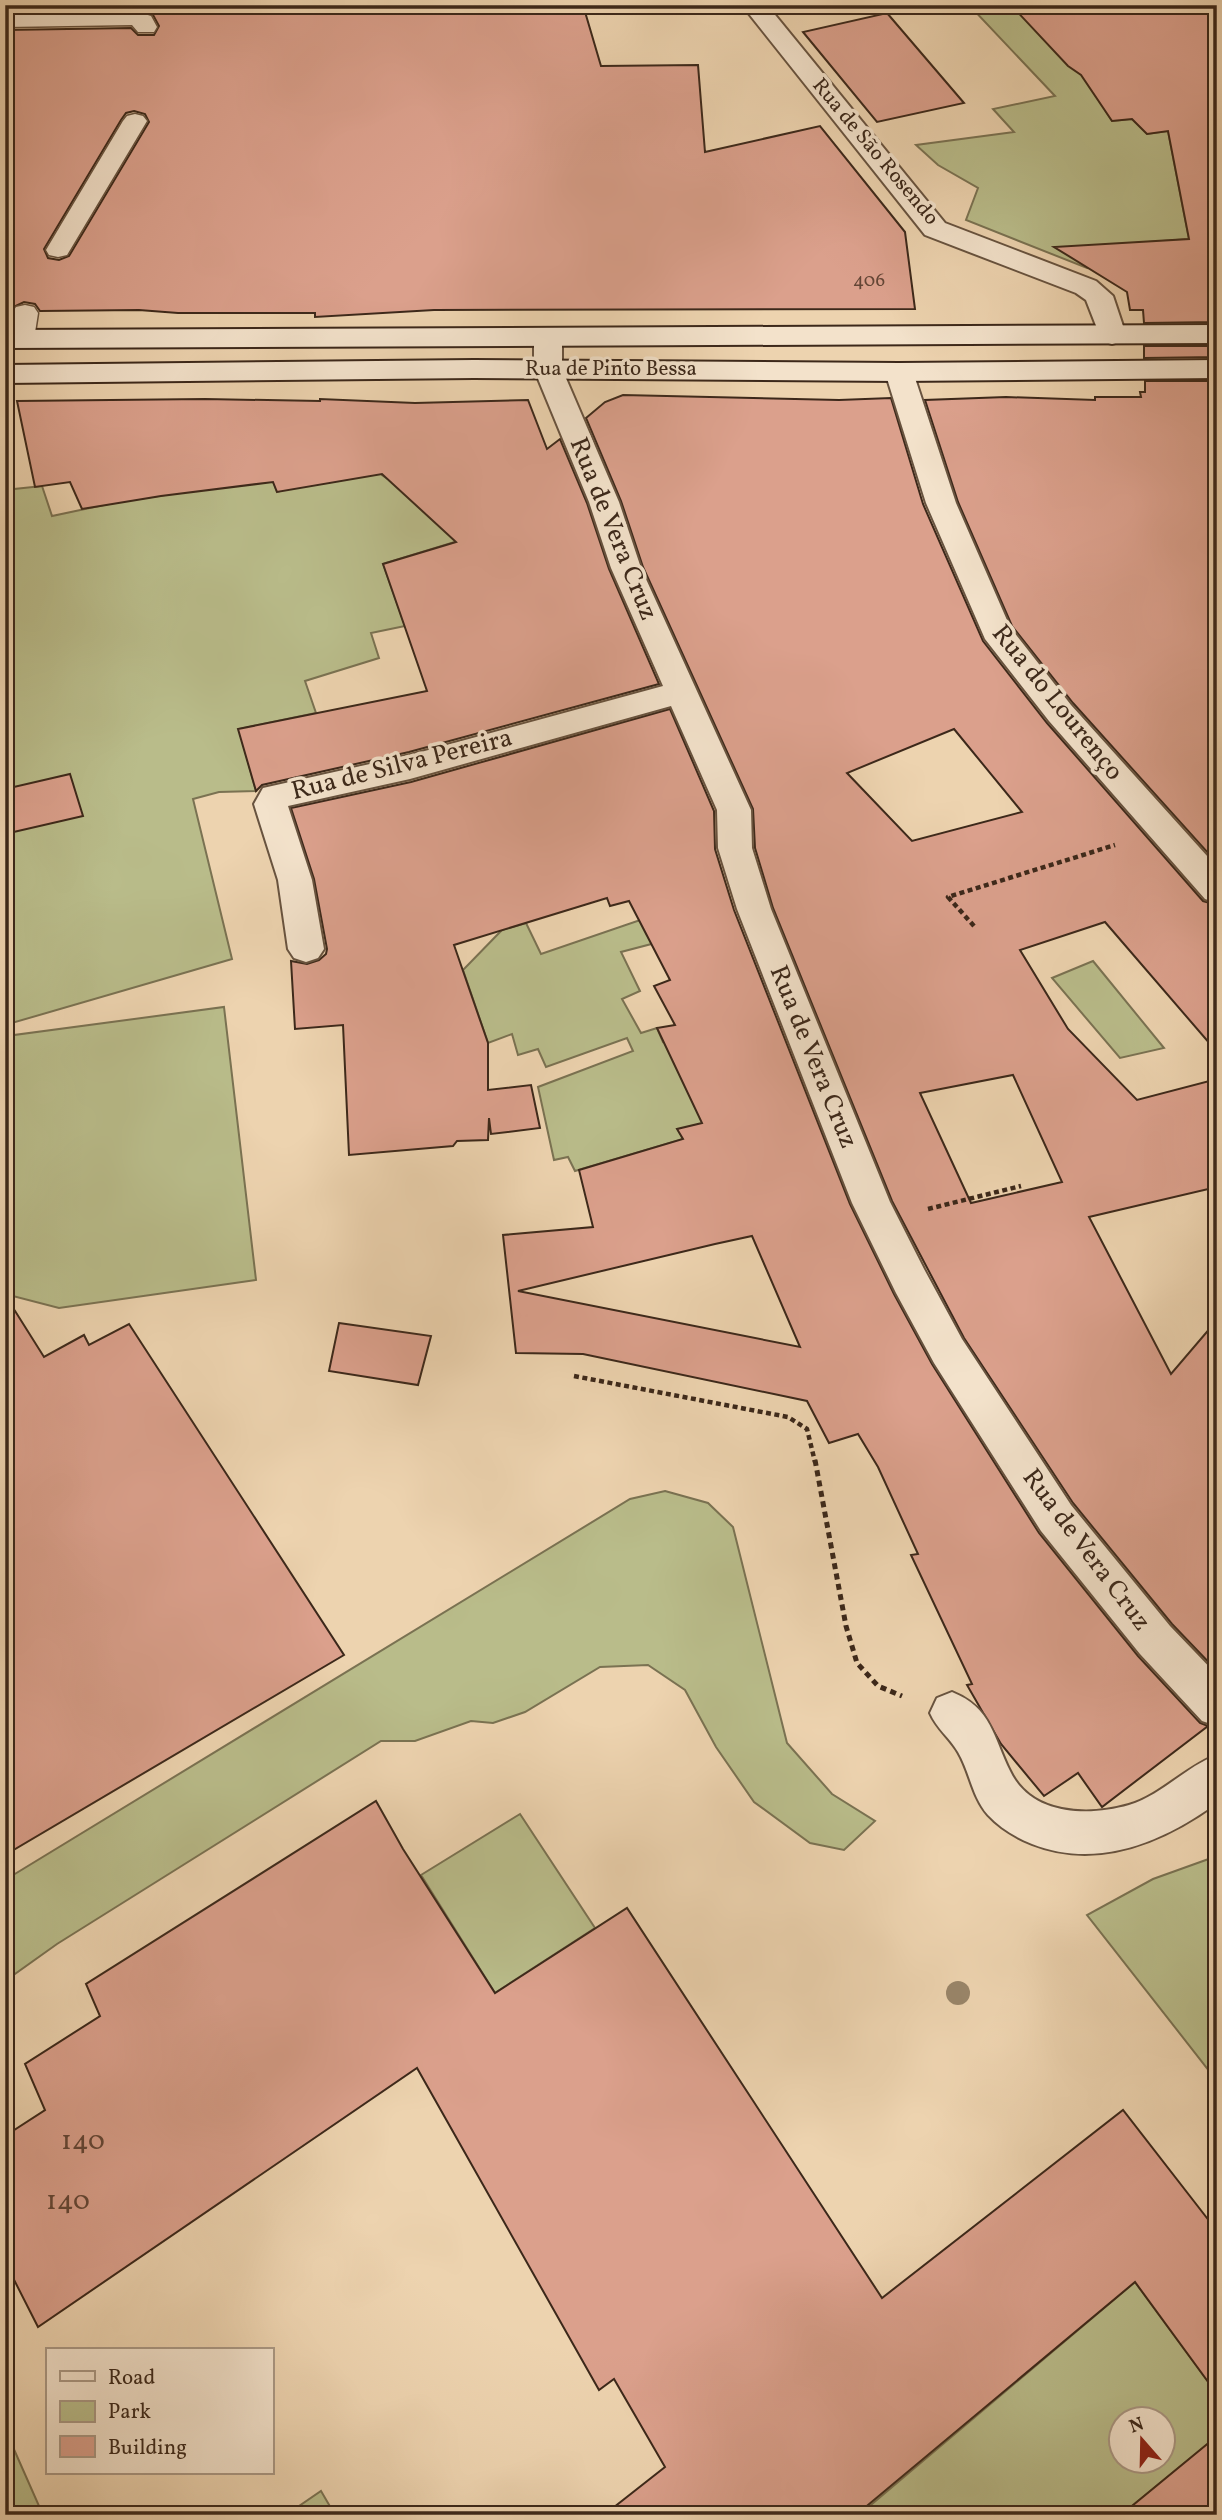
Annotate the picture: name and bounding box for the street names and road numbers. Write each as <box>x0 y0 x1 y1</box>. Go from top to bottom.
street label: Rua de São Rosendo <box>805 72 945 232</box>
street label: Rua de Pinto Bessa <box>525 355 697 384</box>
street label: Rua de Vera Cruz <box>560 432 666 626</box>
street label: Rua do Lourenço <box>983 617 1131 789</box>
street label: Rua de Silva Pereira <box>288 720 516 810</box>
street label: Rua de Vera Cruz <box>760 960 866 1154</box>
street label: Rua de Vera Cruz <box>1013 1462 1159 1638</box>

